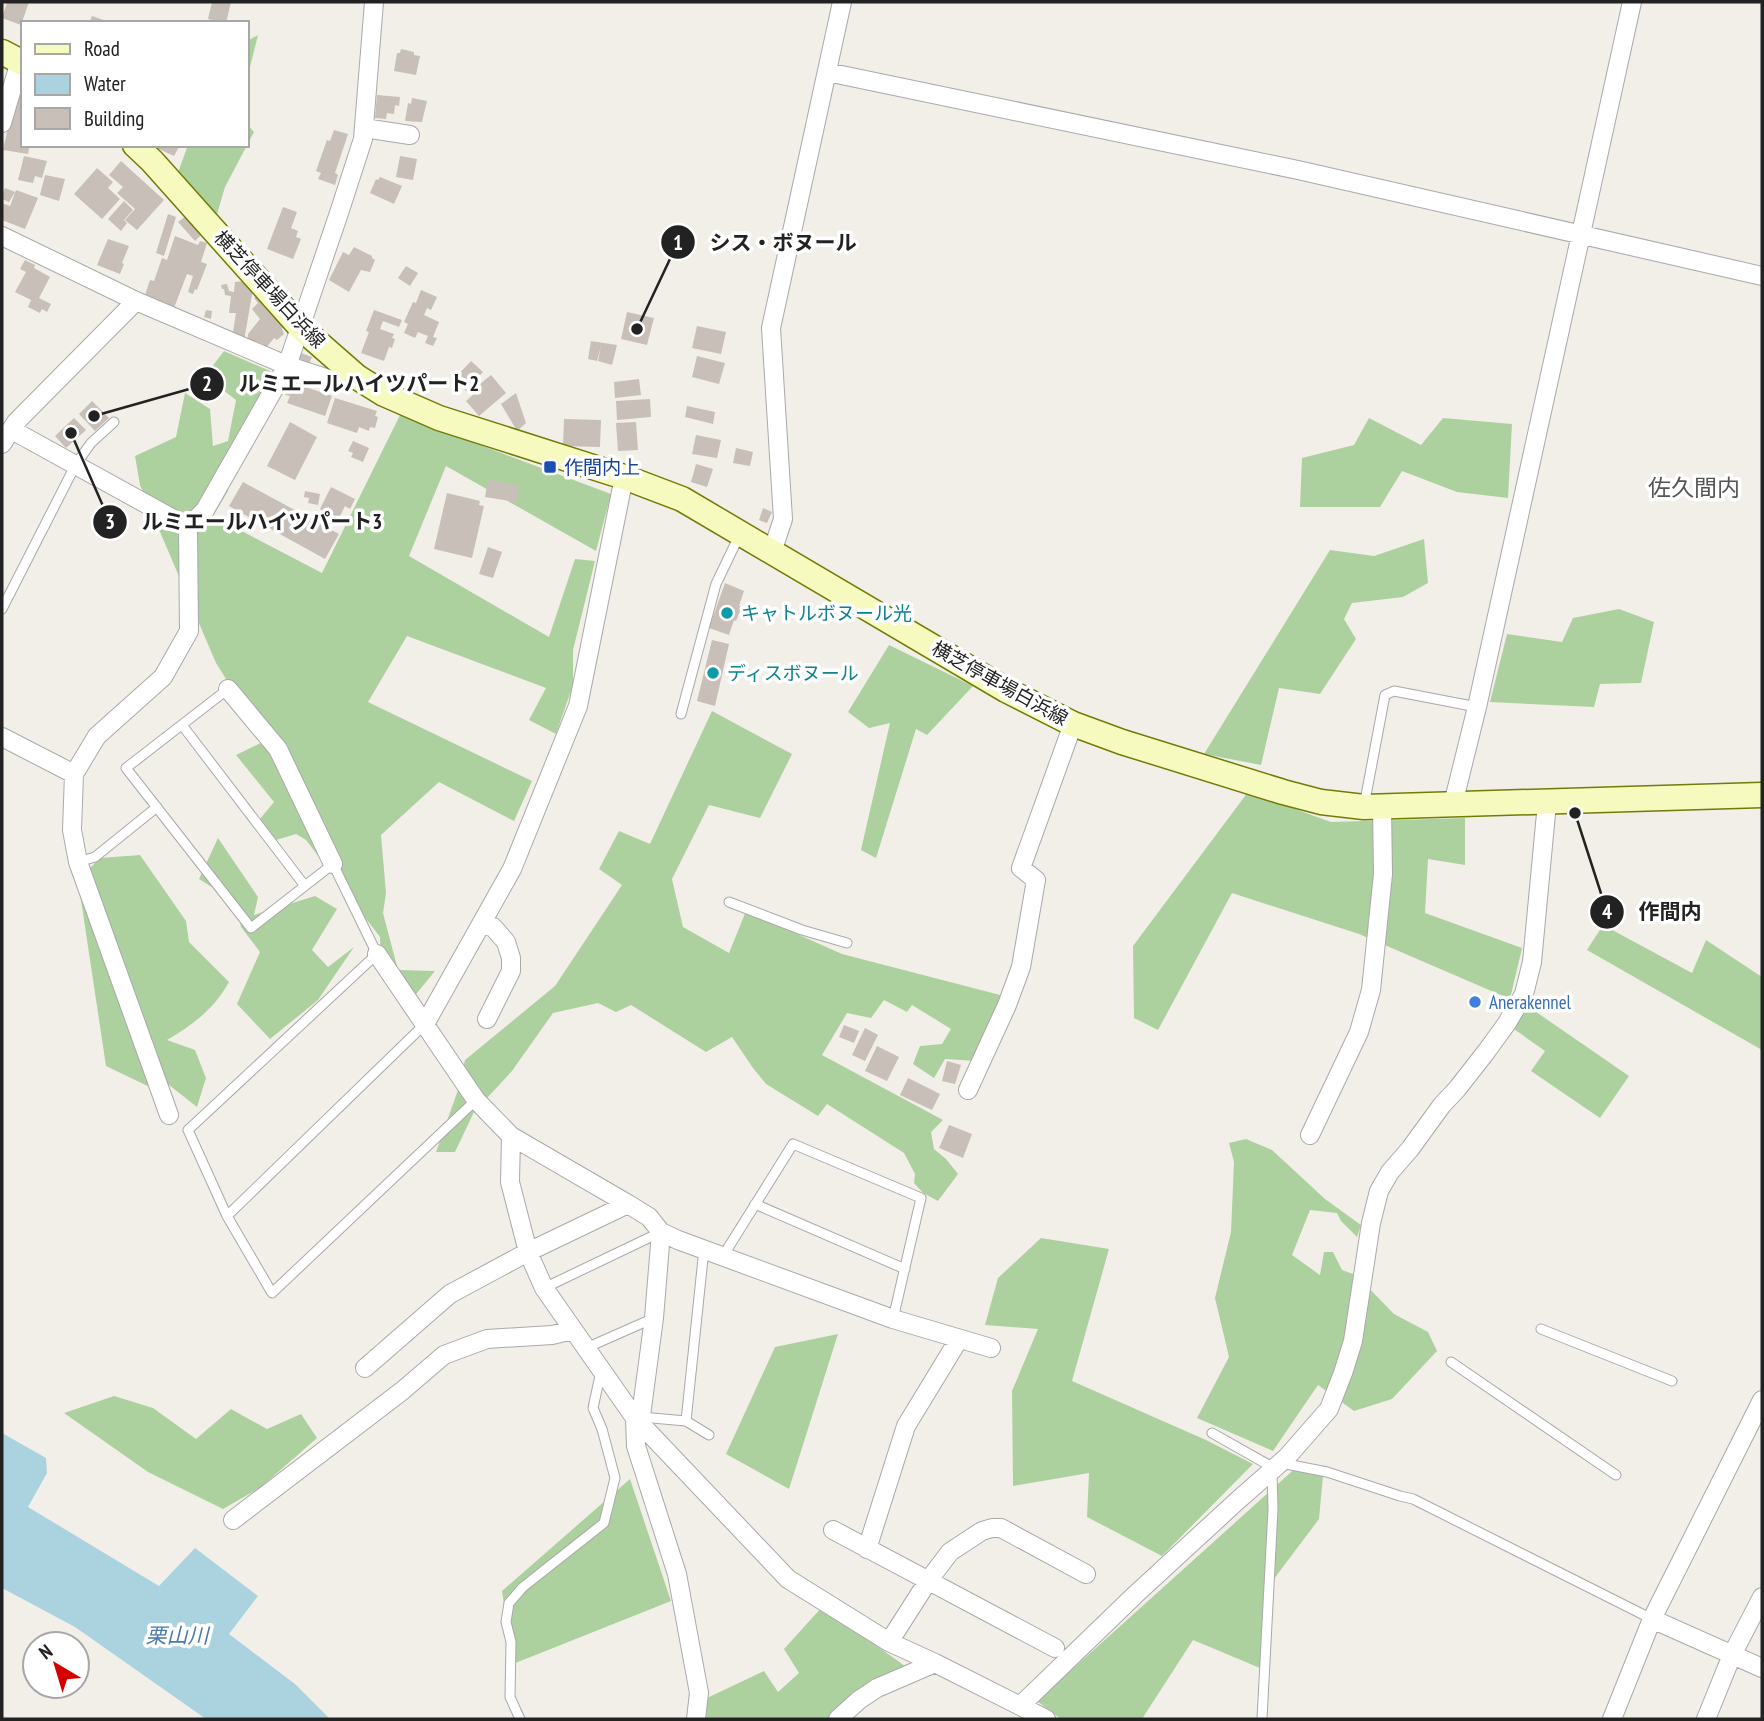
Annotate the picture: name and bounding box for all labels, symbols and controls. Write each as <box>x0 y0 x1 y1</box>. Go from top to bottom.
legend <box>21 21 248 147</box>
text: Road <box>84 35 120 62</box>
text: Water <box>84 70 126 97</box>
text: Building <box>84 105 144 132</box>
callout: シス・ボヌール <box>660 221 870 263</box>
street label: 横芝停車場白浜線 <box>209 225 331 353</box>
text: 1 <box>673 229 683 256</box>
text: シス・ボヌール <box>710 229 857 256</box>
callout: ルミエールハイツパート2 <box>189 363 493 405</box>
text: 2 <box>202 370 212 397</box>
text: ルミエールハイツパート2 <box>239 370 479 397</box>
place label: 作間内上 <box>564 455 640 479</box>
marker: 作間内上 <box>542 459 558 475</box>
district label: 佐久間内 <box>1648 473 1740 502</box>
callout: ルミエールハイツパート3 <box>93 501 397 543</box>
text: 3 <box>105 508 115 535</box>
text: ルミエールハイツパート3 <box>142 508 382 535</box>
place label: キャトルボヌール光 <box>741 601 912 625</box>
marker: キャトルボヌール光 <box>719 605 735 621</box>
street label: 横芝停車場白浜線 <box>928 636 1072 730</box>
place label: ディスボヌール <box>727 661 859 685</box>
marker: ディスボヌール <box>705 665 721 681</box>
callout: 作間内 <box>1590 891 1716 933</box>
text: 4 <box>1602 898 1612 925</box>
text: 作間内 <box>1639 898 1702 925</box>
place label: Anerakennel <box>1489 990 1572 1014</box>
marker: Anerakennel <box>1467 994 1483 1010</box>
water label: 栗山川 <box>146 1622 210 1649</box>
north arrow <box>21 1630 91 1700</box>
text: N <box>34 1639 57 1664</box>

